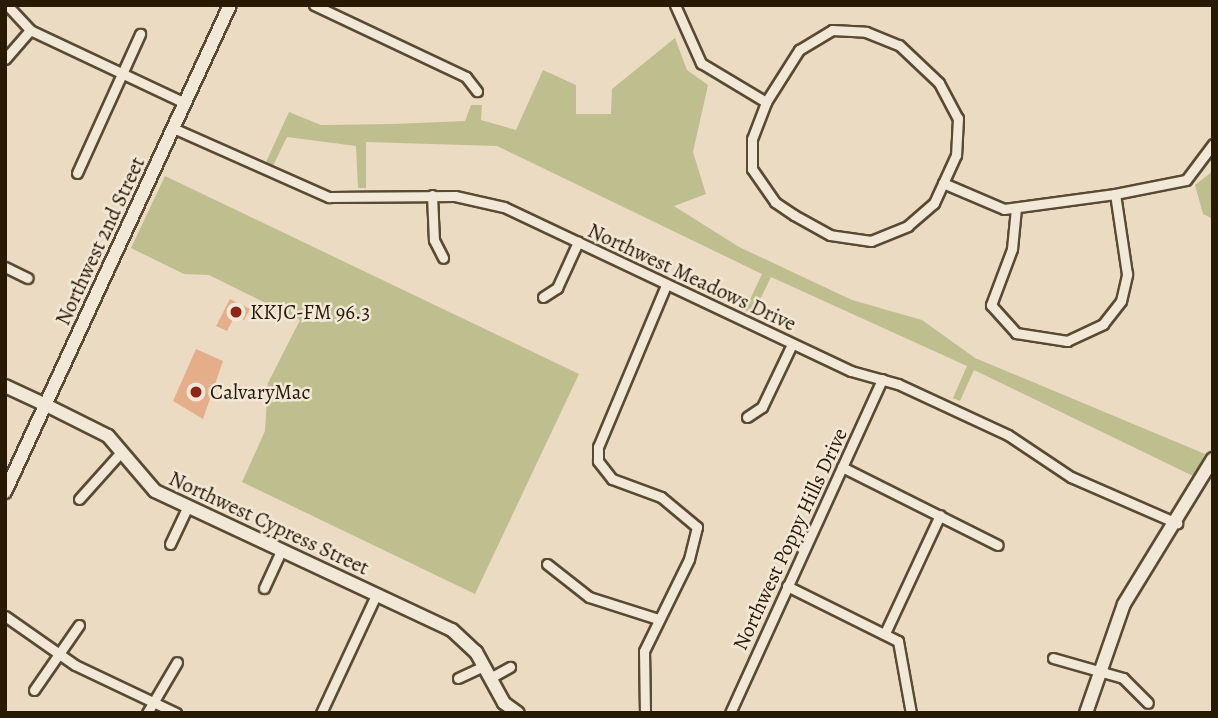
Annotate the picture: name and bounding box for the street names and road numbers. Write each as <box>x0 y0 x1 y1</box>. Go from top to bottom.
street label: Northwest 2nd Street <box>50 153 150 329</box>
street label: Northwest Meadows Drive <box>584 218 800 336</box>
street label: Northwest Poppy Hills Drive <box>727 424 853 654</box>
street label: Northwest Cypress Street <box>165 466 373 580</box>

